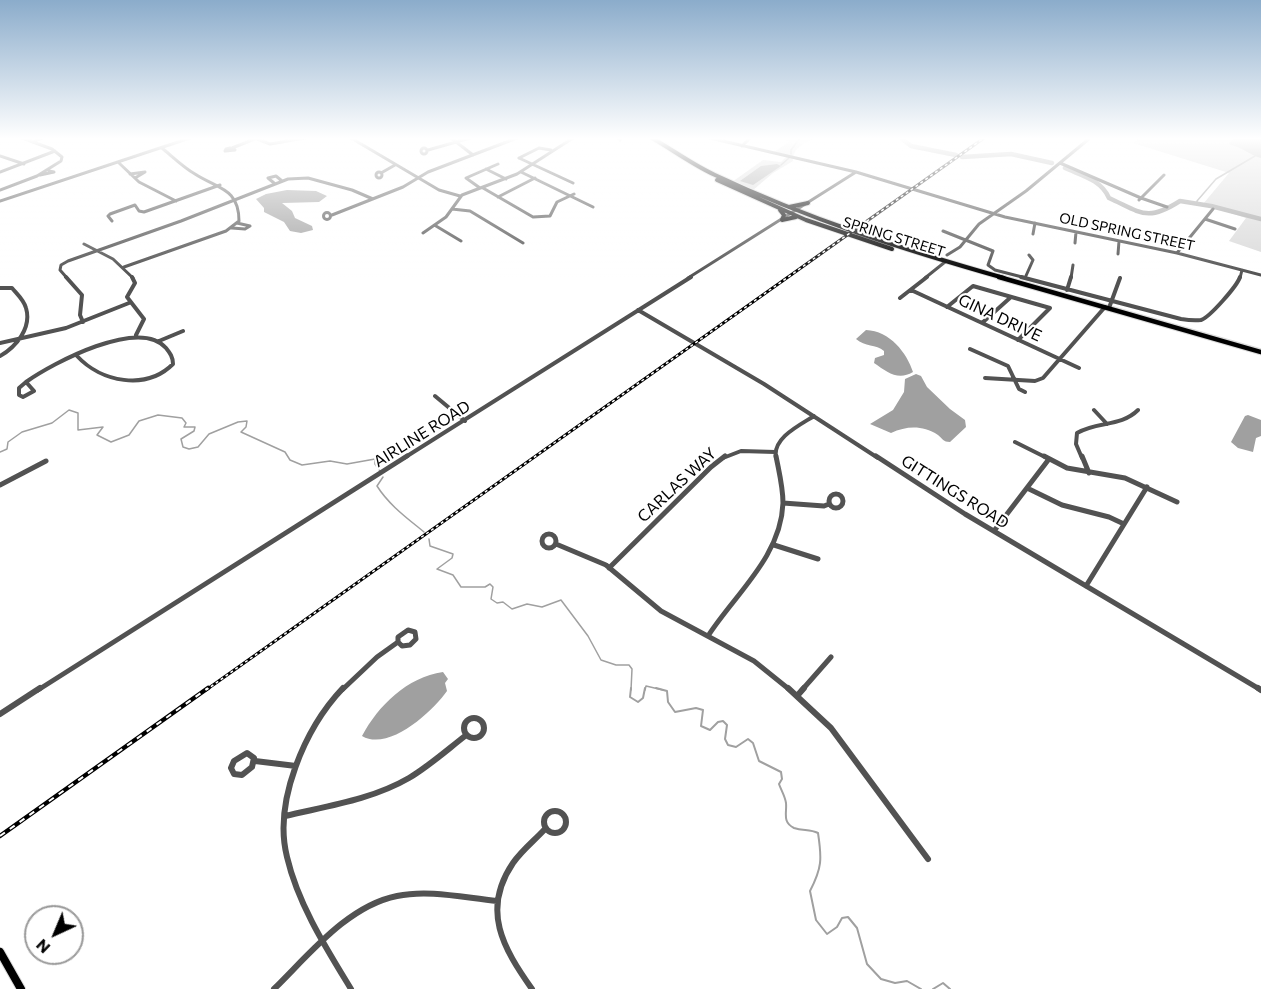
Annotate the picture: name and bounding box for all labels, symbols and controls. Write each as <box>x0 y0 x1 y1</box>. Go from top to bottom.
street label: OLD SPRING STREET <box>1058 209 1196 255</box>
street label: SPRING STREET <box>841 214 947 260</box>
street label: GINA DRIVE <box>955 290 1045 346</box>
street label: AIRLINE ROAD <box>370 397 474 471</box>
street label: CARLAS WAY <box>634 444 720 526</box>
street label: GITTINGS ROAD <box>898 451 1012 533</box>
north arrow <box>24 905 84 965</box>
text: N <box>32 936 53 958</box>

